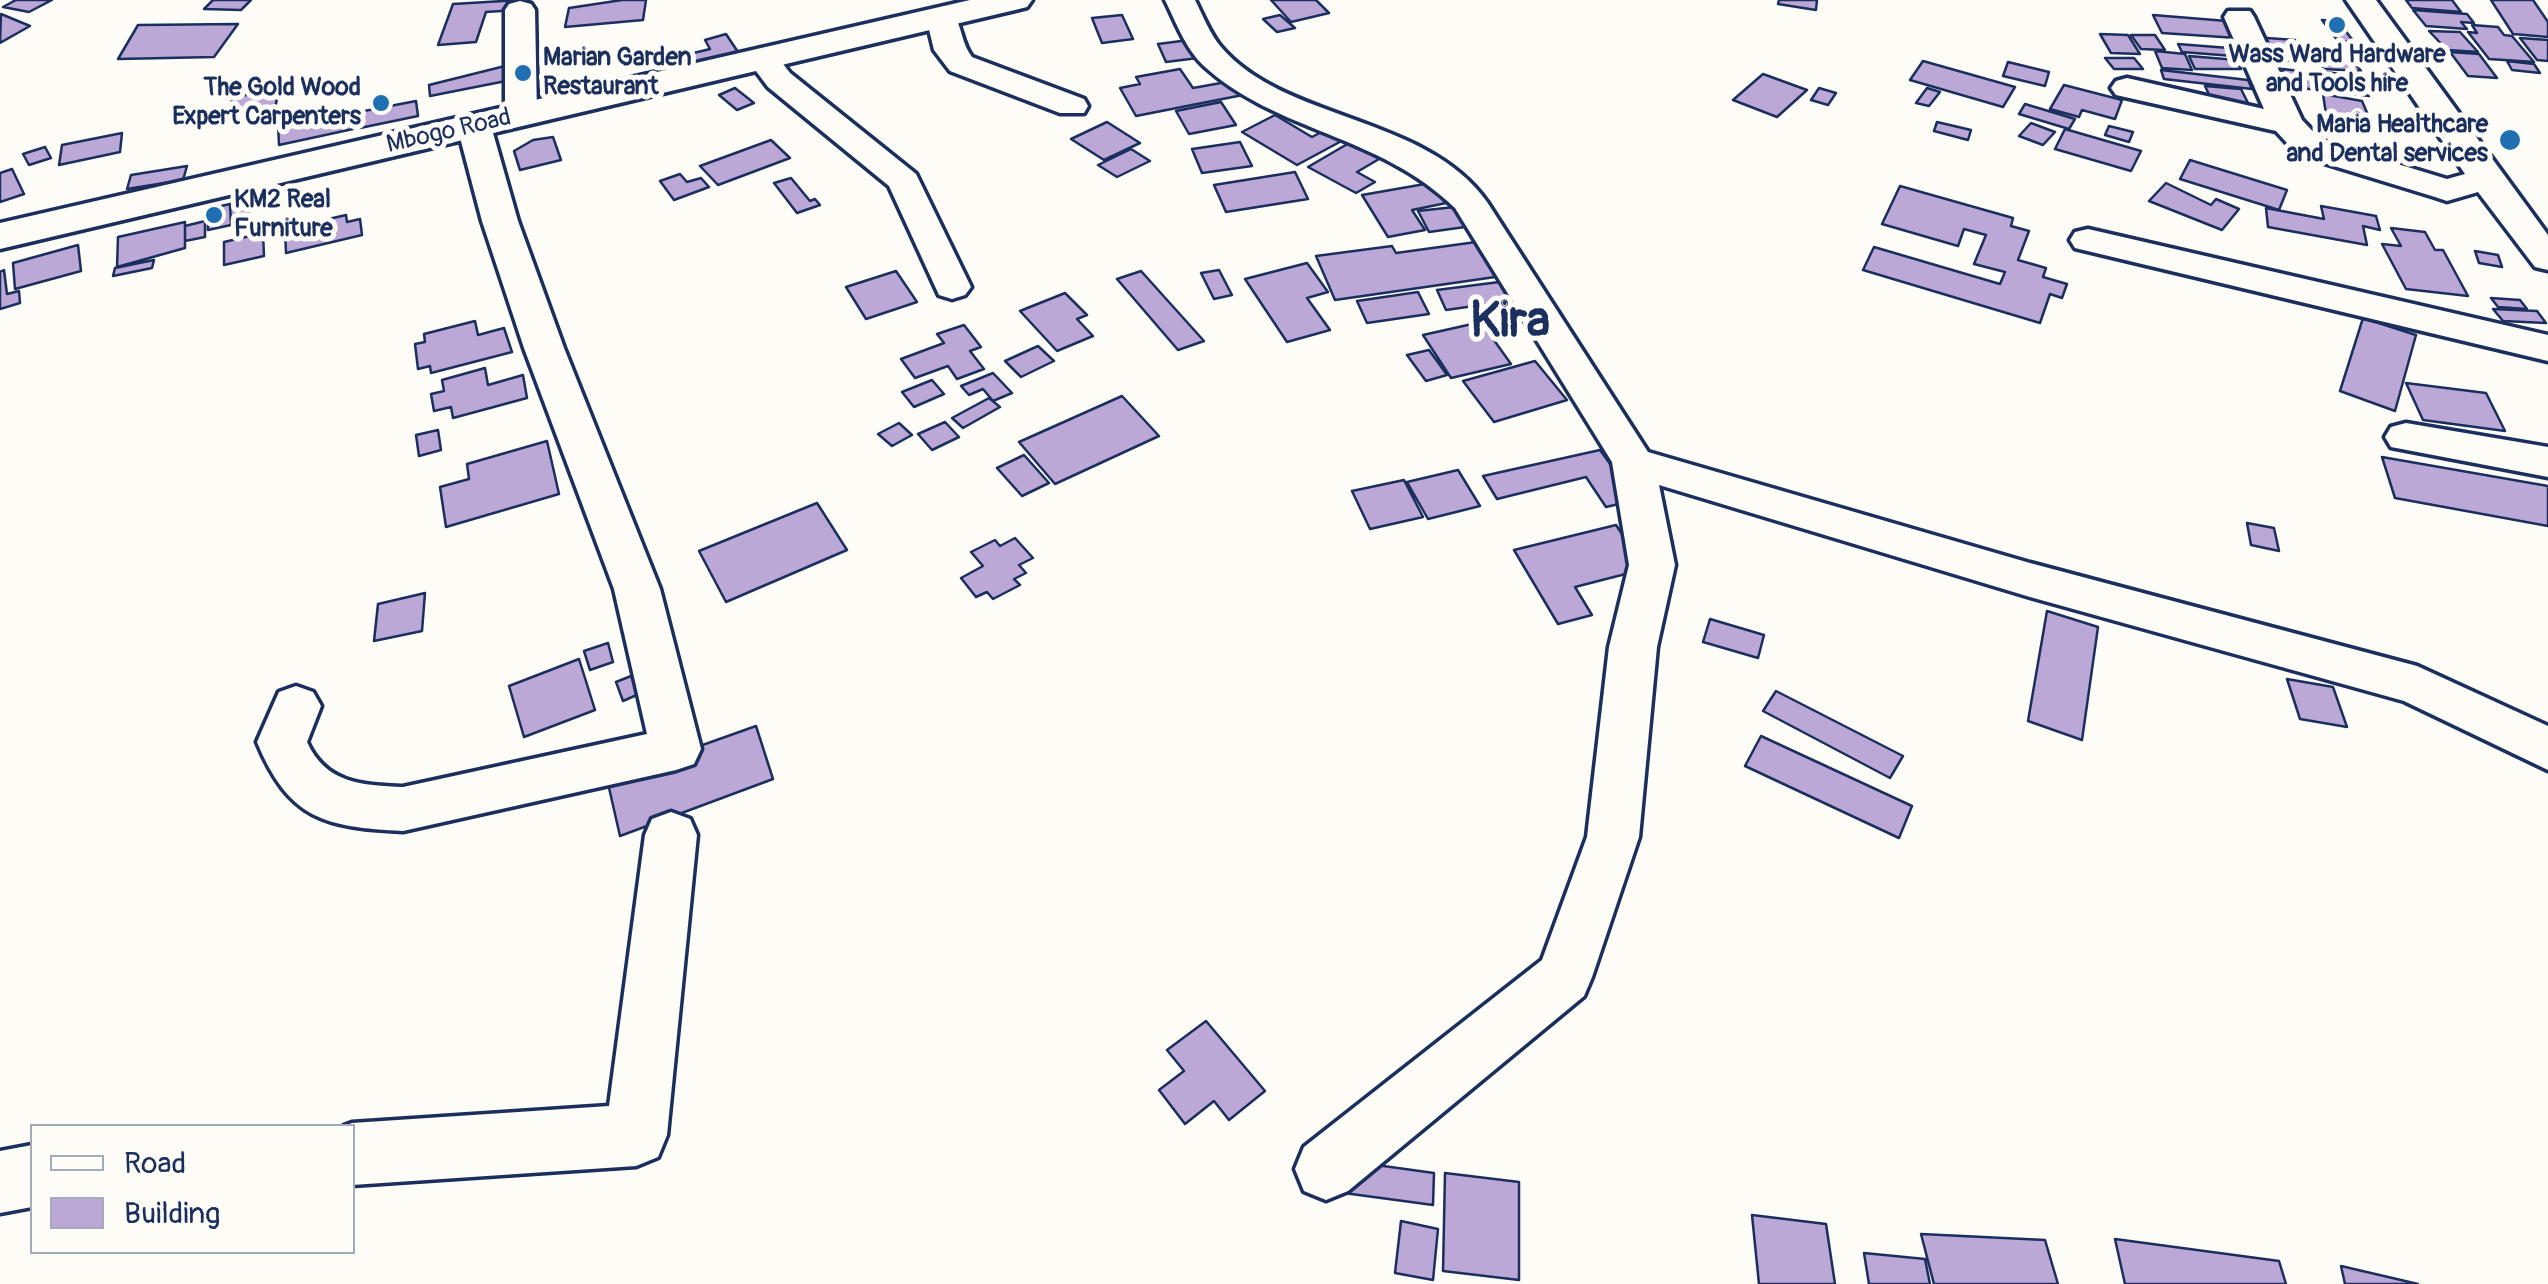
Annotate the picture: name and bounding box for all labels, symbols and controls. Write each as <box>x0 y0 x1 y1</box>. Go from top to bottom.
marker: Wass Ward Hardware and Tools hire <box>2326 14 2348 36</box>
place label: Wass Ward Hardware and Tools hire <box>2228 41 2446 100</box>
place label: Marian Garden Restaurant <box>543 44 692 103</box>
marker: Marian Garden Restaurant <box>512 62 534 84</box>
place label: The Gold Wood Expert Carpenters <box>172 74 361 133</box>
marker: The Gold Wood Expert Carpenters <box>370 92 392 114</box>
street label: Mbogo Road <box>384 103 514 161</box>
place label: Maria Healthcare and Dental services <box>2287 111 2488 170</box>
marker: Maria Healthcare and Dental services <box>2497 127 2523 153</box>
place label: KM2 Real Furniture <box>234 186 333 245</box>
marker: KM2 Real Furniture <box>203 204 225 226</box>
district label: Kira <box>1470 293 1550 353</box>
legend <box>30 1124 355 1254</box>
text: Road <box>124 1145 186 1182</box>
text: Building <box>124 1195 220 1232</box>

